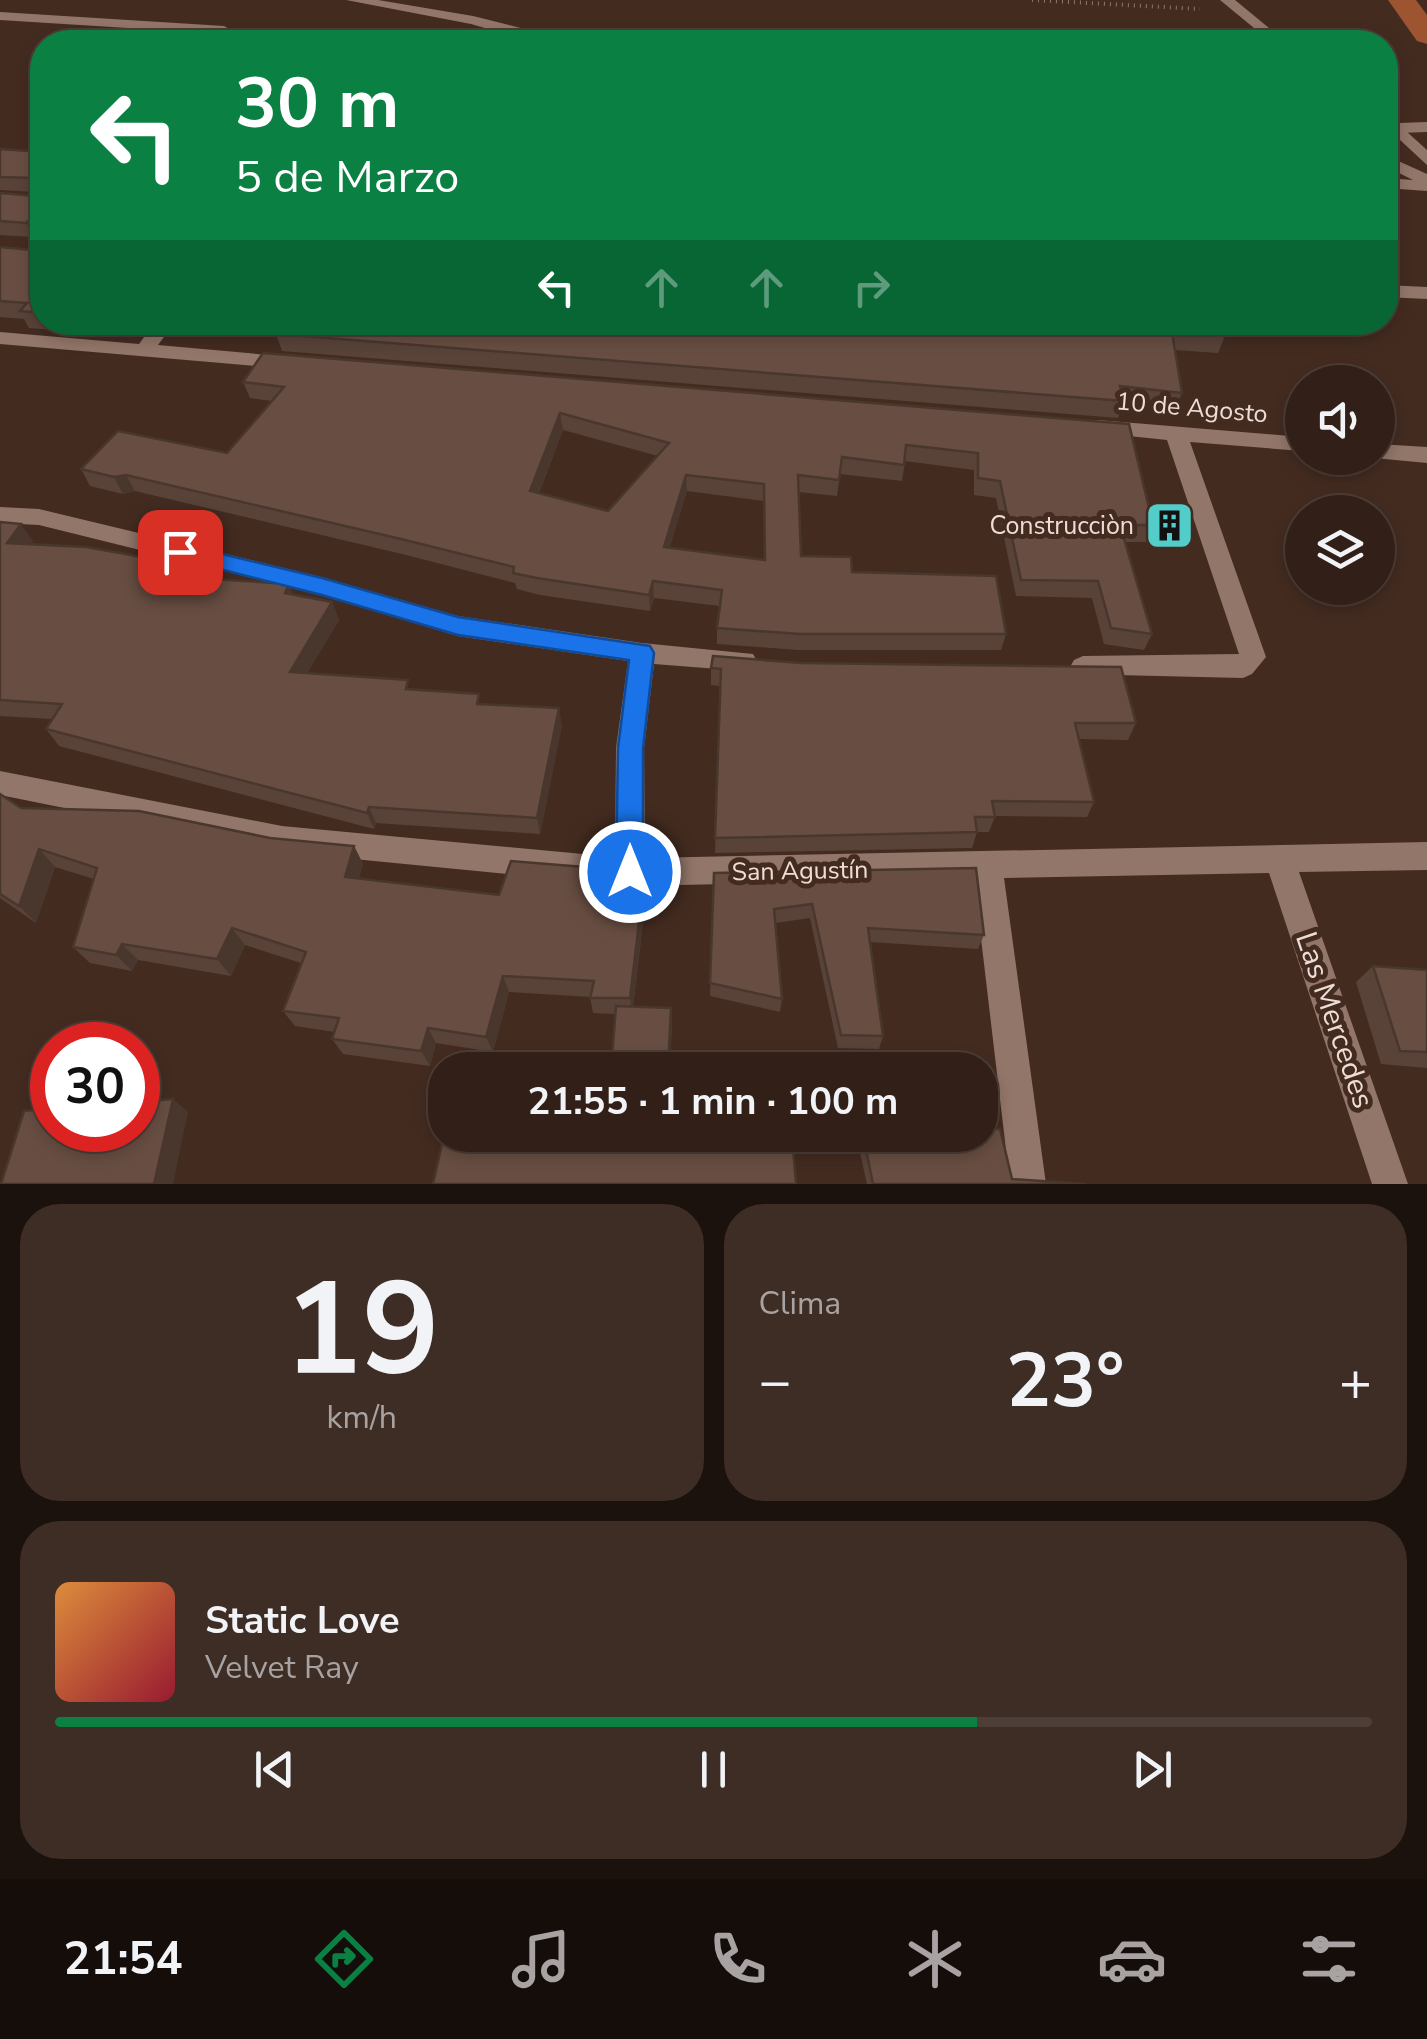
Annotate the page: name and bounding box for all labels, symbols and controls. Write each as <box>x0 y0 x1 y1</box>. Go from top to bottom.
text: 30 m <box>235 56 399 152</box>
icon: left <box>70 70 200 200</box>
text: 5 de Marzo <box>235 147 459 208</box>
icon: left <box>529 260 584 315</box>
icon: ahead <box>634 260 689 315</box>
icon: ahead <box>739 260 794 315</box>
icon: right <box>844 260 899 315</box>
map controls <box>1285 365 1395 605</box>
button: sound <box>1285 365 1395 475</box>
street label: 10 de Agosto <box>1115 384 1269 432</box>
button: layers <box>1285 495 1395 605</box>
building icon: Construcciòn <box>1143 499 1195 551</box>
place label: Construcciòn <box>990 509 1134 543</box>
pin <box>138 510 223 595</box>
icon: arrive <box>153 525 208 580</box>
position arrow <box>578 820 682 924</box>
street label: San Agustín <box>731 853 869 889</box>
street label: Las Mercedes <box>1285 927 1384 1114</box>
speed limit sign: 30 <box>30 1022 160 1152</box>
text: 21:55 · 1 min · 100 m <box>528 1076 898 1127</box>
text: 19 <box>284 1242 440 1419</box>
text: Clima <box>759 1282 841 1325</box>
text: 23° <box>1006 1330 1124 1432</box>
text: − <box>759 1344 792 1419</box>
text: + <box>1339 1344 1372 1419</box>
text: km/h <box>326 1396 397 1439</box>
text: Static Love <box>205 1595 400 1646</box>
text: Velvet Ray <box>205 1646 359 1689</box>
icon: previous <box>247 1742 302 1797</box>
icon: pause <box>686 1742 741 1797</box>
icon: next <box>1125 1742 1180 1797</box>
icon: directions <box>309 1924 379 1994</box>
icon: music <box>506 1924 576 1994</box>
icon: phone <box>703 1924 773 1994</box>
icon: climate <box>900 1924 970 1994</box>
icon: car <box>1097 1924 1167 1994</box>
icon: filters <box>1294 1924 1364 1994</box>
text: 21:54 <box>63 1929 183 1990</box>

